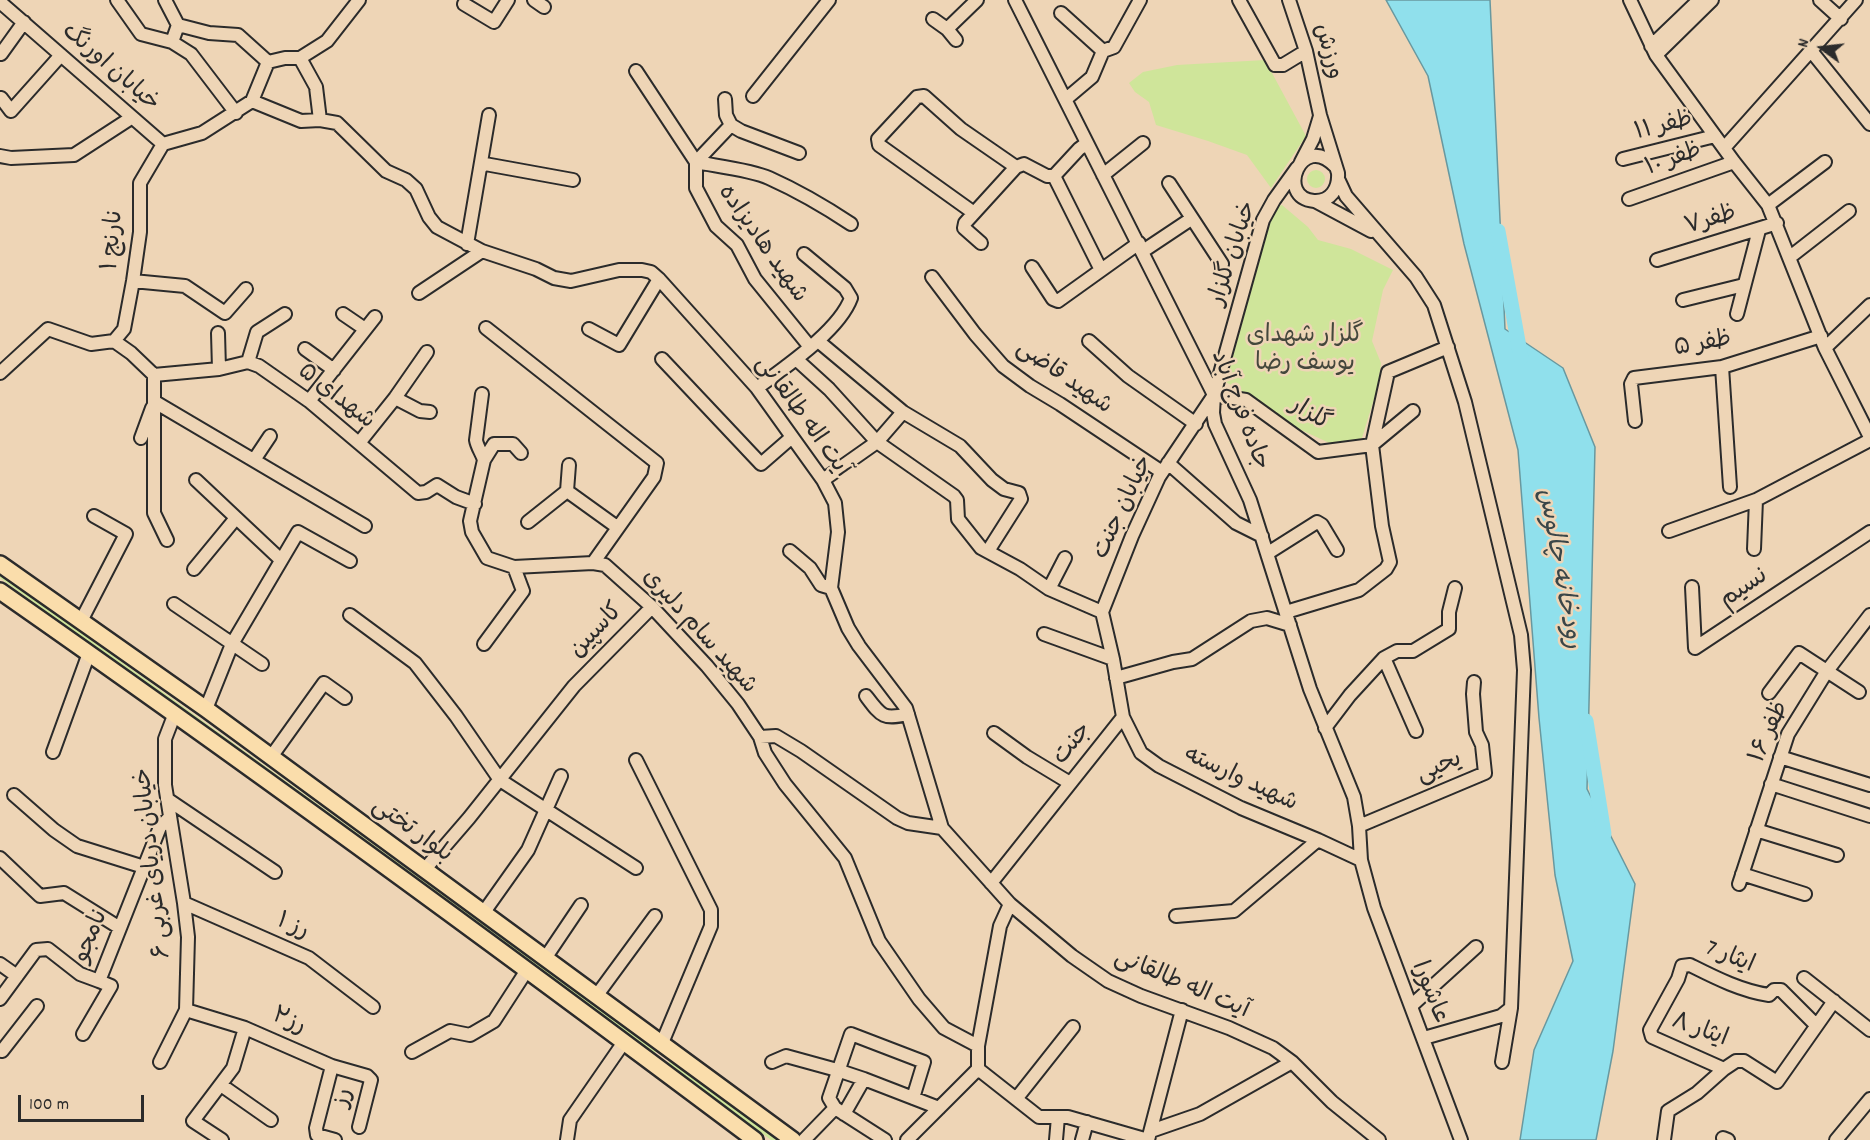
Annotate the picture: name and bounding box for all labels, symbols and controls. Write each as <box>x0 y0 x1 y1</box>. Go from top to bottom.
north arrow <box>1792 18 1852 78</box>
street label: خیابان اورنگ <box>54 19 164 119</box>
street label: ورزش <box>1305 21 1347 83</box>
text: N <box>1792 36 1816 50</box>
street label: ظفر ۱۱ <box>1632 107 1696 149</box>
street label: ظفر ۱۰ <box>1642 138 1706 184</box>
street label: شهید هادیزاده <box>710 180 812 310</box>
street label: خیابان گلزار <box>1205 198 1265 310</box>
street label: ظفر۷ <box>1682 201 1740 243</box>
street label: نارنج ۱ <box>98 208 132 272</box>
park label: گلزار شهدای یوسف رضا <box>1246 324 1364 380</box>
street label: ظفر ۵ <box>1672 327 1734 365</box>
street label: شهید قاضی <box>1009 335 1117 423</box>
street label: جاده فرج آباد <box>1202 347 1274 475</box>
street label: آیت اله طالقانی <box>747 351 855 485</box>
street label: شهدای ۵ <box>290 359 380 437</box>
street label: گلزار <box>1283 393 1335 439</box>
street label: خیابان جنت <box>1088 452 1162 564</box>
water label: رودخانه چالوس <box>1528 486 1586 652</box>
street label: نسیم <box>1715 563 1775 617</box>
street label: شهید سام دلیری <box>634 565 762 701</box>
street label: کاسپين <box>565 598 631 666</box>
street label: ظفر ۱۶ <box>1745 698 1797 768</box>
street label: جنت <box>1048 718 1100 772</box>
street label: شهید وارسته <box>1179 742 1301 820</box>
street label: یحیی <box>1413 747 1467 791</box>
street label: خیابان دریای غربی ۶ <box>131 766 179 960</box>
street label: بلوار تختی <box>365 793 457 871</box>
street label: نامجو <box>69 906 117 968</box>
street label: رز ۱ <box>271 908 313 948</box>
street label: ایثار 7 <box>1700 936 1758 982</box>
street label: آیت اله طالقانی <box>1109 945 1253 1027</box>
street label: عاشورا <box>1403 958 1453 1028</box>
street label: رز۲ <box>266 1003 310 1043</box>
street label: ایثار ۸ <box>1667 1009 1731 1055</box>
scale bar <box>21 1083 147 1121</box>
street label: رز <box>329 1086 361 1110</box>
text: 100 m <box>29 1093 69 1118</box>

